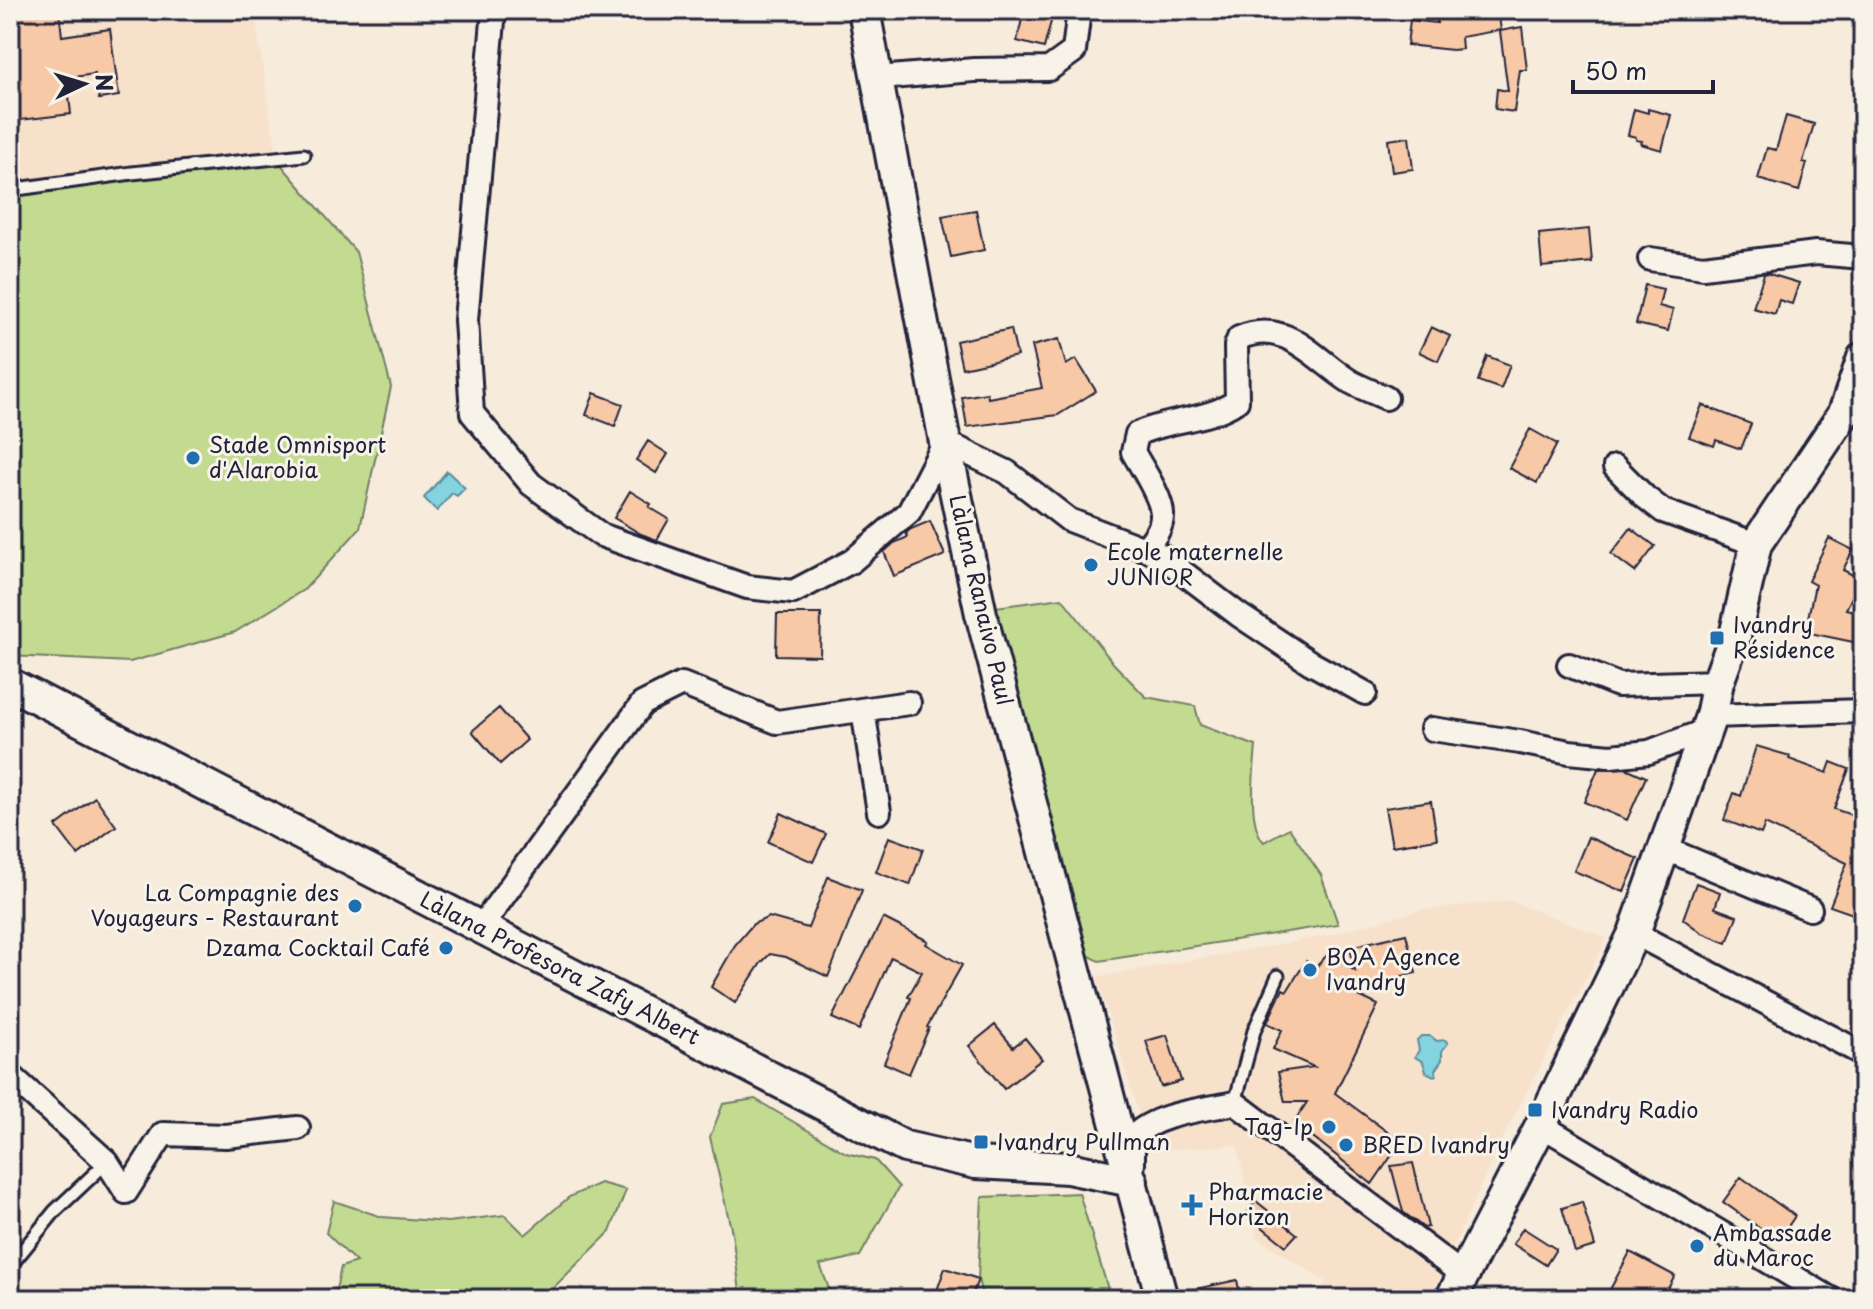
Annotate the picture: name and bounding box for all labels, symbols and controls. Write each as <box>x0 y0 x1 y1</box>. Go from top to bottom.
north arrow <box>44 44 124 124</box>
scale bar <box>1573 44 1713 94</box>
text: 50 m <box>1585 52 1647 88</box>
text: N <box>88 73 123 92</box>
place label: Stade Omnisport d'Alarobia <box>209 427 386 485</box>
marker: Stade Omnisport d'Alarobia <box>184 449 202 467</box>
street label: Làlana Ranaivo Paul <box>942 491 1023 708</box>
place label: Ecole maternelle JUNIOR <box>1107 534 1283 592</box>
marker: Ecole maternelle JUNIOR <box>1082 556 1100 574</box>
place label: Ivandry Résidence <box>1733 607 1835 665</box>
marker: Ivandry Résidence <box>1708 629 1726 647</box>
place label: La Compagnie des Voyageurs - Restaurant <box>90 875 339 933</box>
street label: Làlana Profesora Zafy Albert <box>415 882 706 1052</box>
marker: La Compagnie des Voyageurs - Restaurant <box>346 897 364 915</box>
place label: Dzama Cocktail Café <box>205 930 430 963</box>
marker: Dzama Cocktail Café <box>437 939 455 957</box>
place label: BOA Agence Ivandry <box>1326 939 1461 997</box>
marker: BOA Agence Ivandry <box>1301 961 1319 979</box>
place label: Ivandry Radio <box>1551 1092 1699 1125</box>
marker: Ivandry Radio <box>1526 1101 1544 1119</box>
place label: Tag-Ip <box>1244 1109 1313 1142</box>
marker: Tag-Ip <box>1320 1118 1338 1136</box>
place label: Ivandry Pullman <box>997 1124 1170 1157</box>
place label: BRED Ivandry <box>1362 1127 1510 1160</box>
marker: Ivandry Pullman <box>972 1133 990 1151</box>
marker: BRED Ivandry <box>1337 1136 1355 1154</box>
place label: Pharmacie Horizon <box>1208 1174 1323 1232</box>
marker: Pharmacie Horizon <box>1183 1196 1201 1214</box>
place label: Ambassade du Maroc <box>1713 1215 1832 1273</box>
marker: Ambassade du Maroc <box>1688 1237 1706 1255</box>

